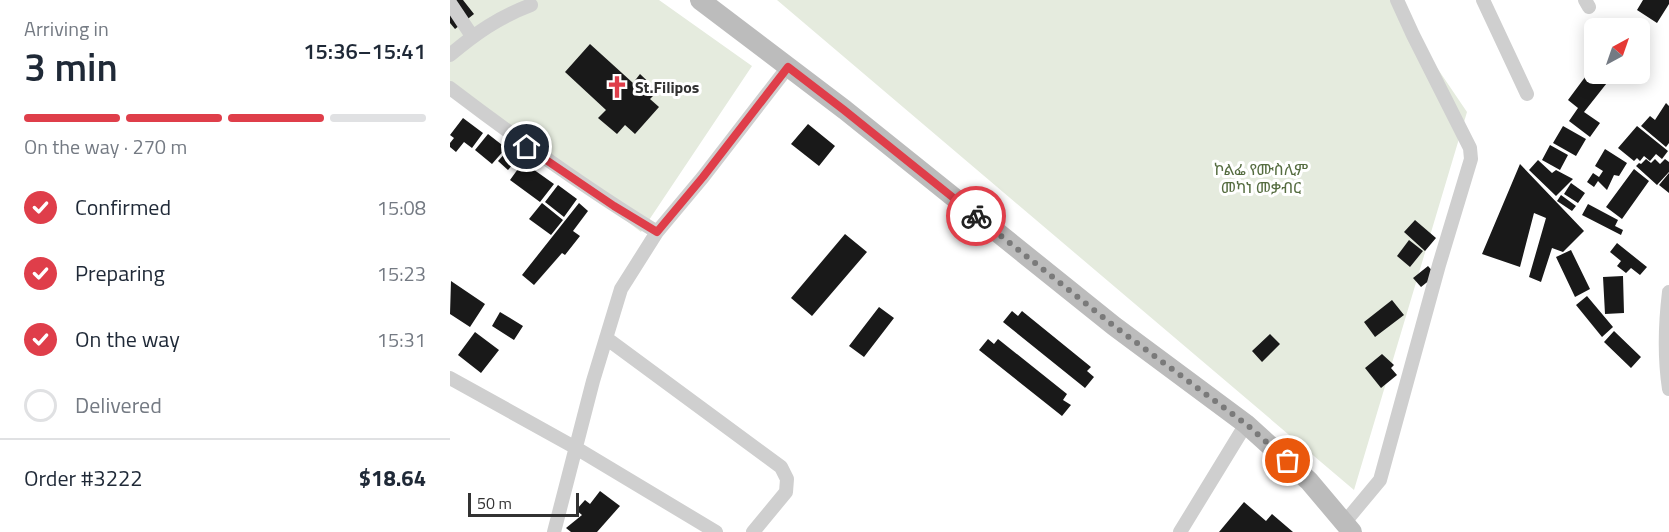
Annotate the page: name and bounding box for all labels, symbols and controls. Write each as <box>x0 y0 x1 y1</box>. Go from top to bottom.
text: Arriving in <box>24 13 109 44</box>
north arrow <box>1584 18 1650 84</box>
map controls <box>1584 18 1650 84</box>
text: 15:36–15:41 <box>303 34 426 68</box>
text: 3 min <box>24 37 118 96</box>
church icon: St.Filipos <box>604 74 630 100</box>
place label: St.Filipos <box>635 75 699 99</box>
pin <box>501 121 552 172</box>
icon: home <box>510 130 543 163</box>
text: On the way · 270 m <box>24 131 187 162</box>
park label: ኮልፌ የሙስሊም መካነ መቃብር <box>1214 157 1308 199</box>
courier <box>946 186 1006 246</box>
text: Confirmed <box>75 190 171 224</box>
icon: check <box>24 191 57 224</box>
text: 15:08 <box>377 192 426 223</box>
icon: bike <box>960 200 993 233</box>
text: Preparing <box>75 256 165 290</box>
icon: check <box>24 257 57 290</box>
text: 15:23 <box>377 258 426 289</box>
text: On the way <box>75 322 180 356</box>
icon: check <box>24 323 57 356</box>
text: 15:31 <box>377 324 426 355</box>
text: Delivered <box>75 388 162 422</box>
pin <box>1262 435 1313 486</box>
icon: bag <box>1271 444 1304 477</box>
text: Order #3222 <box>24 461 143 495</box>
text: $18.64 <box>359 461 426 495</box>
scale bar <box>468 490 579 518</box>
text: 50 m <box>477 491 512 515</box>

